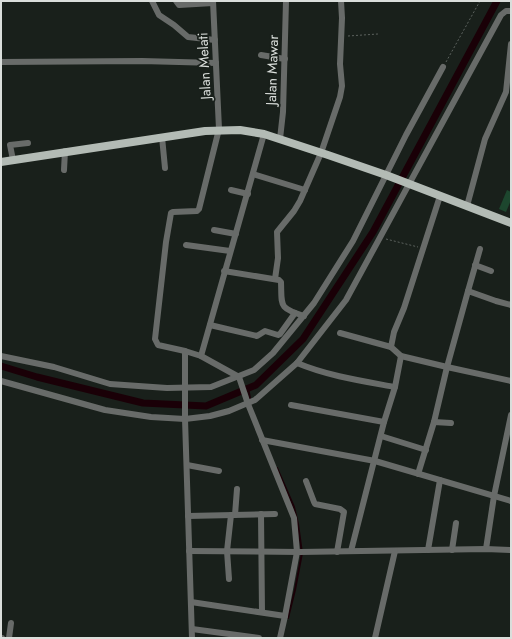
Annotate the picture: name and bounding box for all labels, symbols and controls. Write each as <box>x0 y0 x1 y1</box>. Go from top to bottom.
street label: Jalan Melati <box>192 32 216 102</box>
street label: Jalan Mawar <box>261 34 283 108</box>

